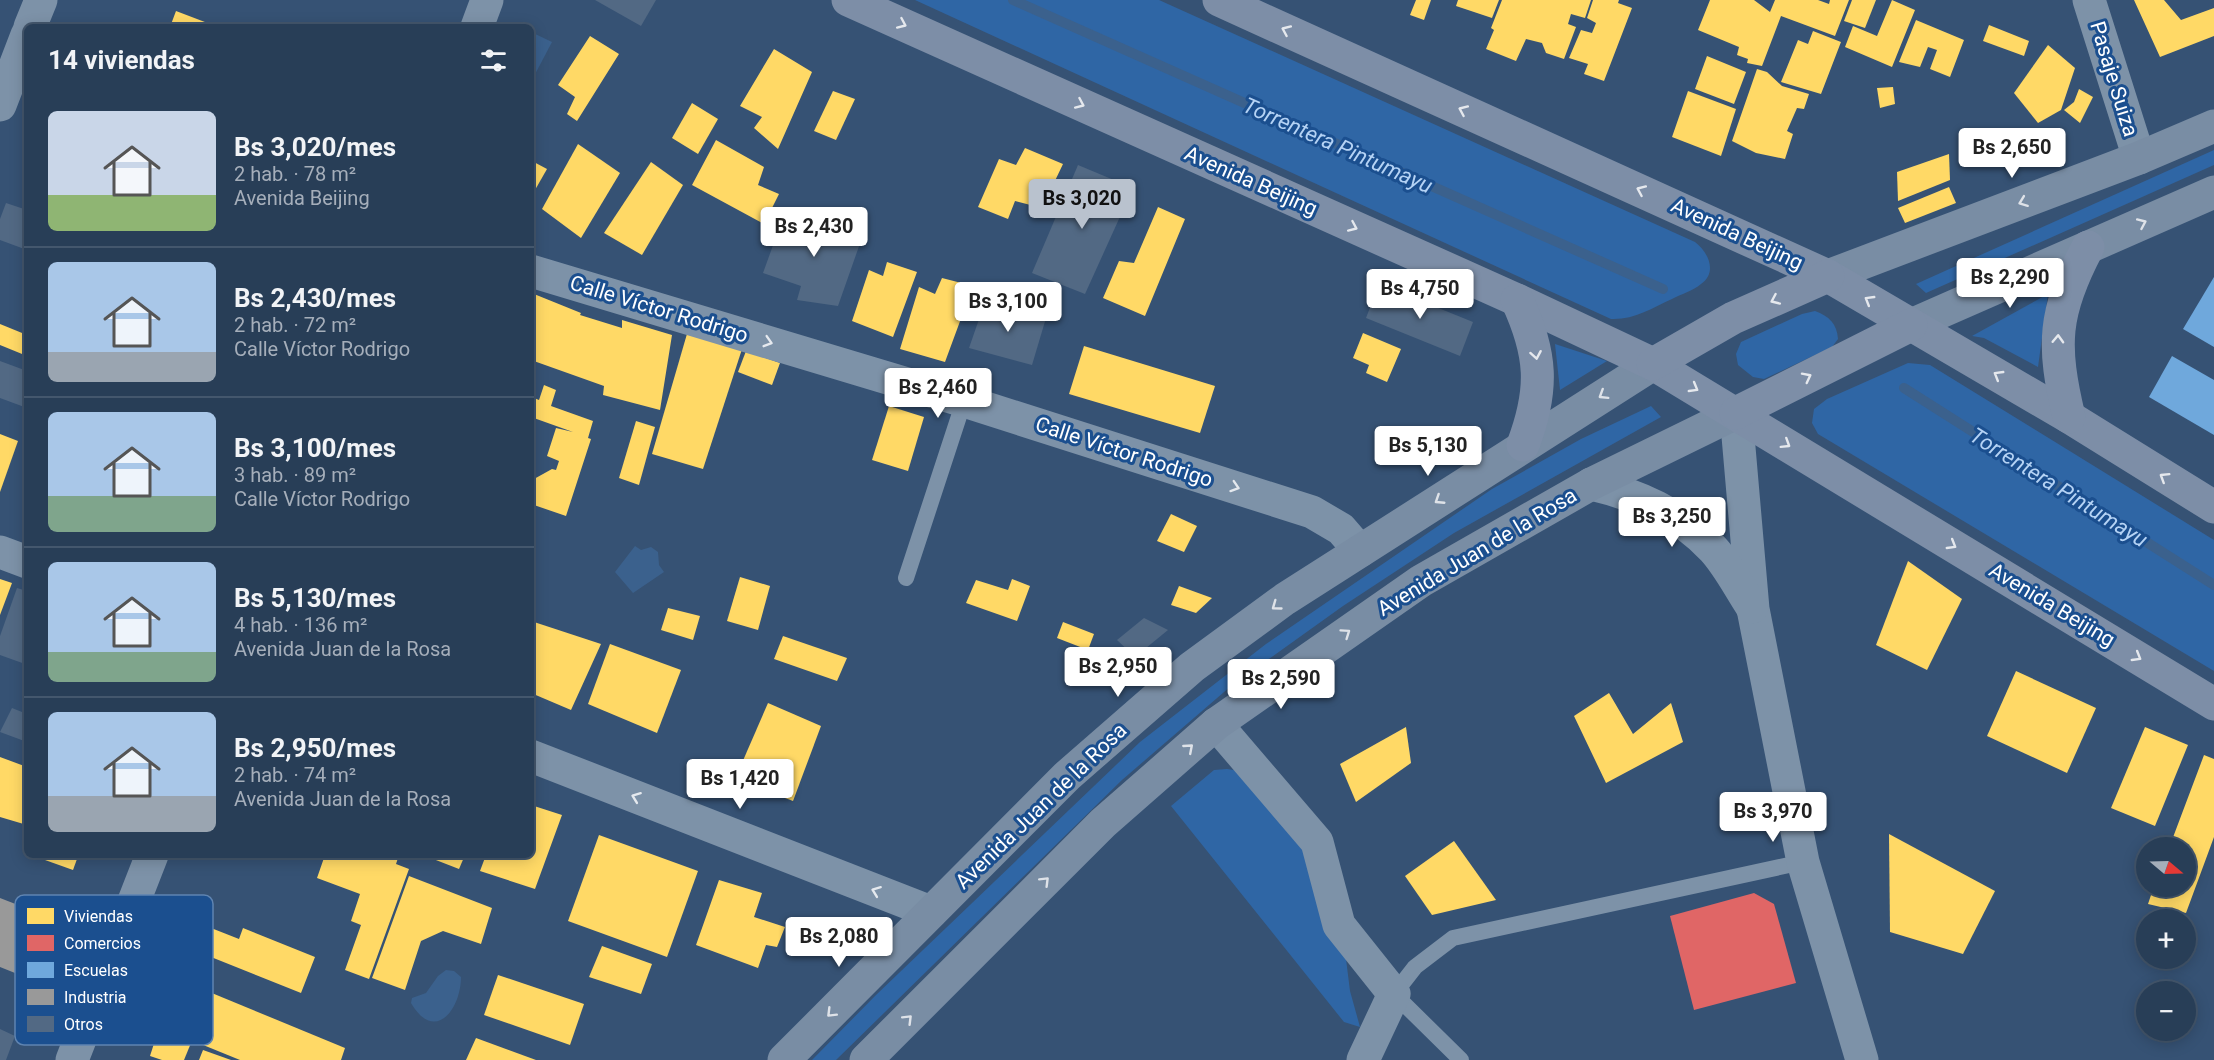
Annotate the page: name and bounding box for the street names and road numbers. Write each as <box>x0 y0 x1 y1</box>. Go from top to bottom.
street label: Pasaje Suiza <box>2085 19 2143 139</box>
street label: Avenida Beijing <box>1181 141 1321 221</box>
street label: Avenida Beijing <box>1667 193 1807 275</box>
street label: Calle Víctor Rodrigo <box>567 270 751 348</box>
street label: Calle Víctor Rodrigo <box>1032 412 1216 492</box>
street label: Avenida Juan de la Rosa <box>1373 483 1581 621</box>
street label: Avenida Beijing <box>1985 558 2119 652</box>
street label: Avenida Juan de la Rosa <box>951 718 1131 894</box>

